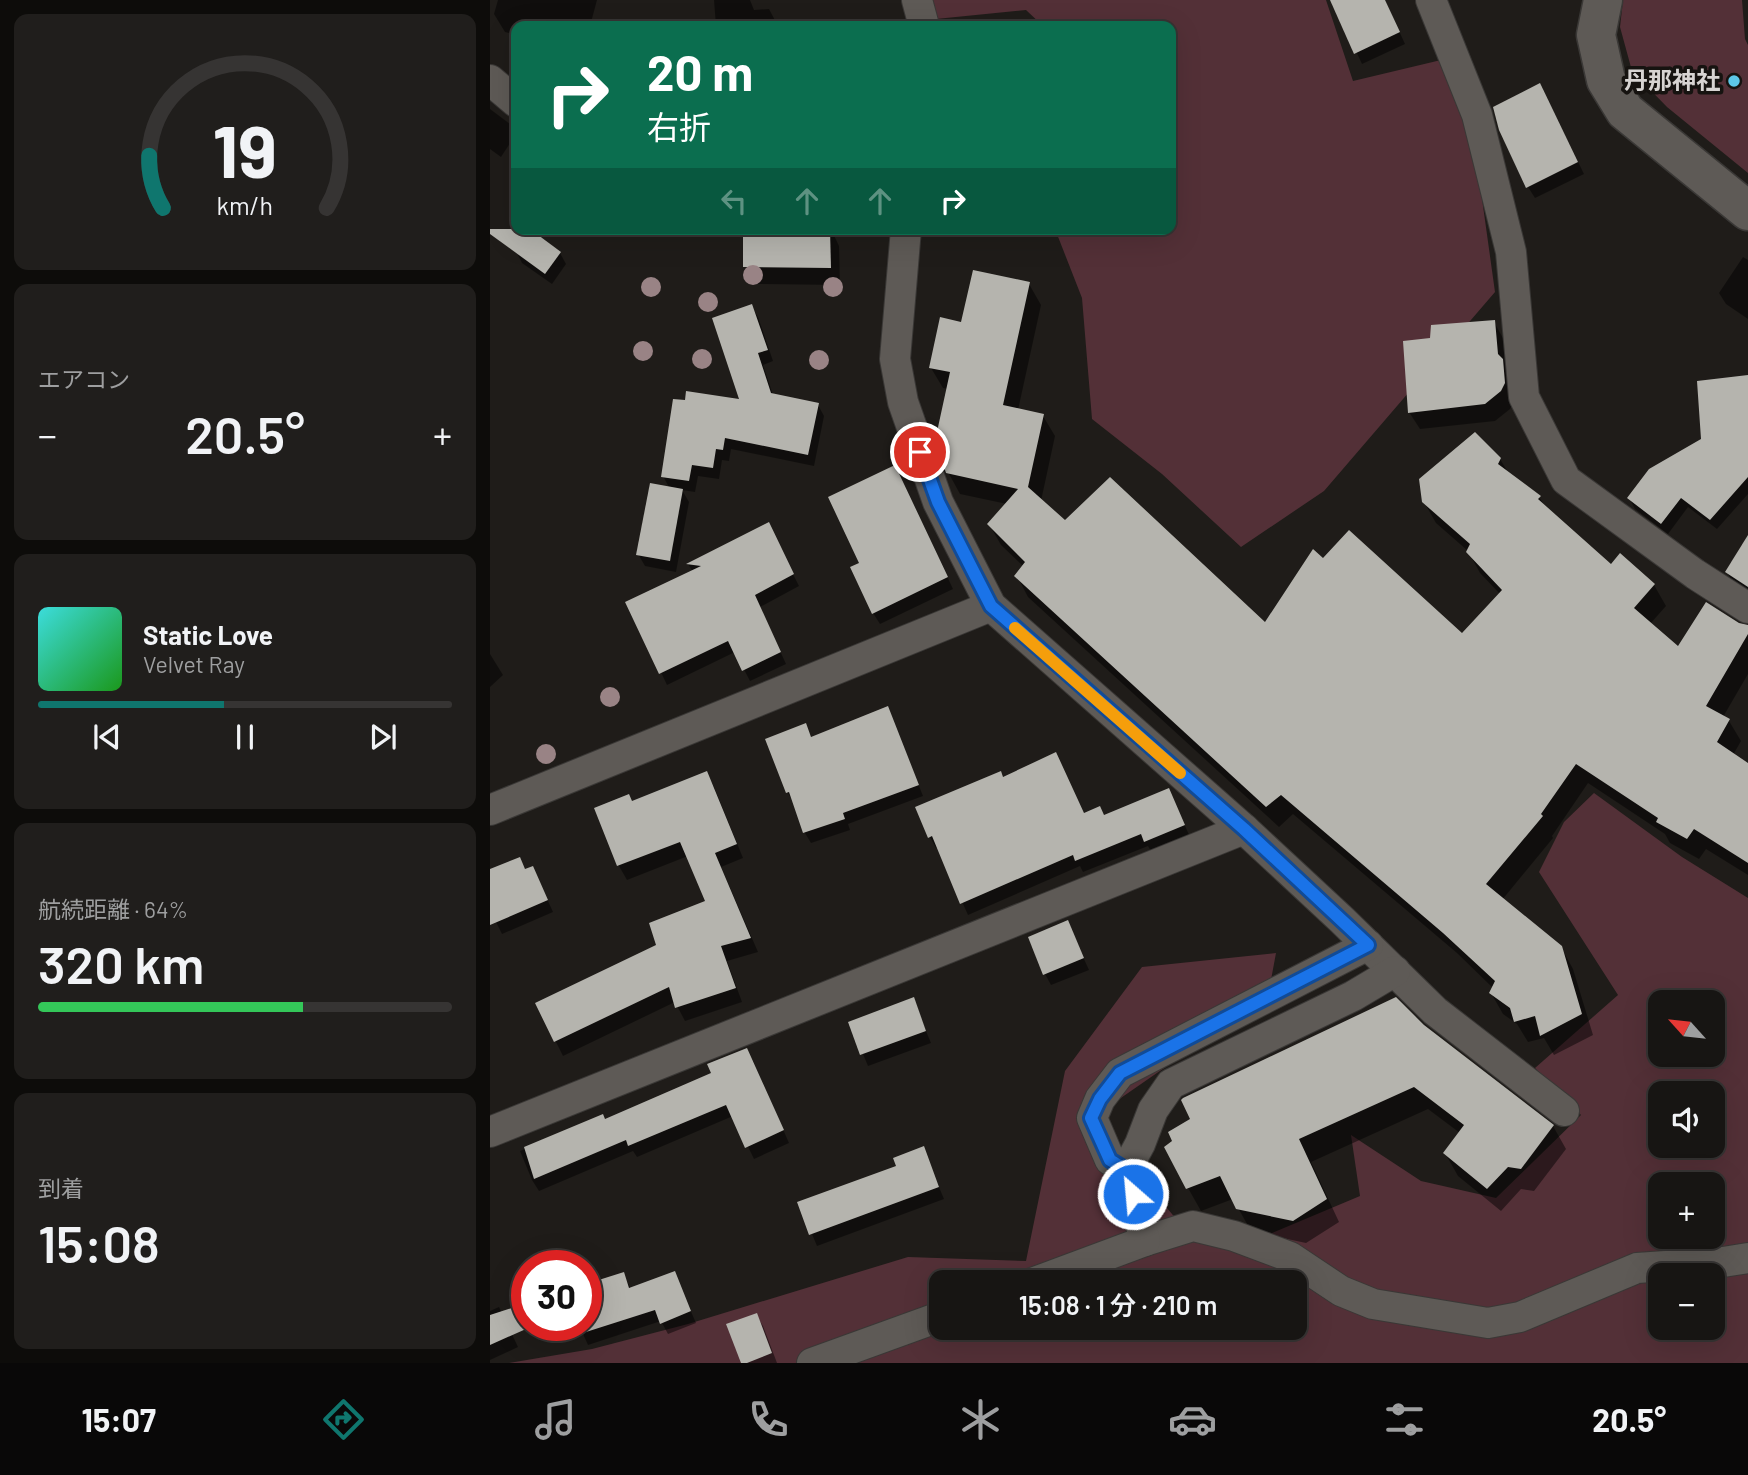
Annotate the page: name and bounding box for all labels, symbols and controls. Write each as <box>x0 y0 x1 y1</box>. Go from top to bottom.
text: 20 m <box>647 42 753 101</box>
icon: right <box>532 49 623 140</box>
place label: 丹那神社 <box>1624 65 1720 94</box>
marker: 丹那神社 <box>1726 73 1742 89</box>
text: 19 <box>213 105 277 193</box>
text: 右折 <box>647 107 711 145</box>
icon: left <box>715 182 753 220</box>
icon: ahead <box>788 182 826 220</box>
icon: ahead <box>861 182 899 220</box>
icon: right <box>934 182 972 220</box>
text: km/h <box>217 190 273 220</box>
text: エアコン <box>38 365 130 393</box>
text: 20.5° <box>185 402 305 464</box>
text: − <box>38 411 57 457</box>
text: + <box>433 411 452 457</box>
pin <box>890 422 950 482</box>
icon: arrive <box>901 433 939 471</box>
text: Static Love <box>143 619 273 650</box>
text: Velvet Ray <box>143 650 245 678</box>
icon: previous <box>88 718 126 756</box>
icon: pause <box>226 718 264 756</box>
icon: next <box>364 718 402 756</box>
text: 航続距離 · 64% <box>38 895 188 923</box>
text: 320 km <box>38 932 204 994</box>
north arrow <box>1648 990 1726 1068</box>
map controls <box>1648 990 1725 1340</box>
button: sound <box>1648 1081 1725 1158</box>
position arrow <box>1096 1157 1170 1231</box>
button: + <box>1648 1172 1725 1249</box>
text: 到着 <box>38 1174 84 1202</box>
text: 15:08 <box>38 1211 160 1273</box>
speed limit sign: 30 <box>511 1250 602 1341</box>
button: − <box>1648 1263 1725 1340</box>
text: 15:08 · 1 分 · 210 m <box>1019 1289 1217 1320</box>
icon: directions <box>319 1395 368 1444</box>
icon: music <box>531 1395 580 1444</box>
icon: phone <box>744 1395 793 1444</box>
icon: climate <box>956 1395 1005 1444</box>
icon: car <box>1168 1395 1217 1444</box>
icon: filters <box>1380 1395 1429 1444</box>
text: 15:07 <box>82 1400 156 1438</box>
text: 20.5° <box>1592 1400 1666 1438</box>

